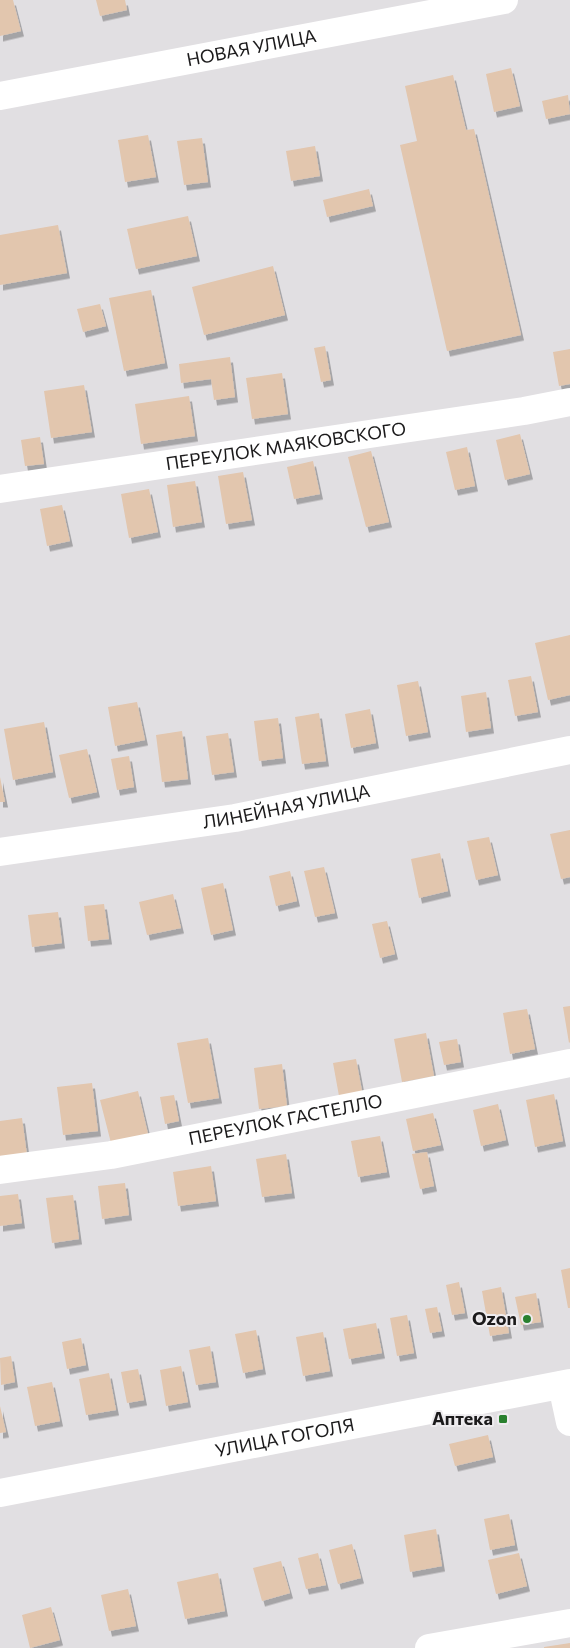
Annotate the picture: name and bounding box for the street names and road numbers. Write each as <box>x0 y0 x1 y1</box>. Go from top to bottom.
street label: НОВАЯ УЛИЦА <box>185 24 318 70</box>
street label: ПЕРЕУЛОК МАЯКОВСКОГО <box>164 417 407 474</box>
street label: ЛИНЕЙНАЯ УЛИЦА <box>201 779 372 833</box>
street label: ПЕРЕУЛОК ГАСТЕЛЛО <box>186 1089 384 1149</box>
street label: УЛИЦА ГОГОЛЯ <box>213 1413 356 1461</box>

